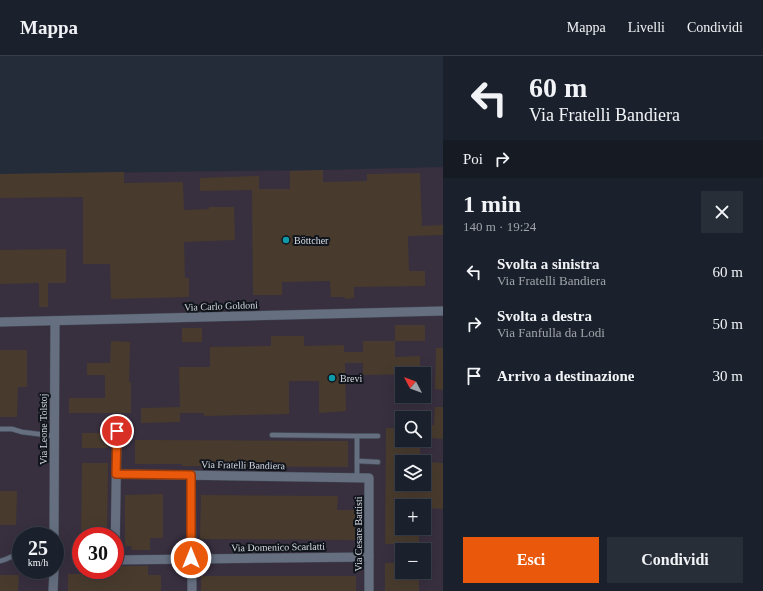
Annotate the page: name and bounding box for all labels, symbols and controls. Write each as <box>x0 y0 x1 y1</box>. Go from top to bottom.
text: Mappa <box>20 17 78 38</box>
text: Mappa <box>567 20 606 35</box>
text: Livelli <box>628 20 665 35</box>
text: Condividi <box>687 20 743 35</box>
icon: left <box>463 72 515 124</box>
text: 60 m <box>529 72 587 103</box>
text: Via Fratelli Bandiera <box>529 105 680 125</box>
icon: right <box>491 148 513 170</box>
text: Poi <box>463 151 483 167</box>
text: 1 min <box>463 191 521 217</box>
button: close <box>701 191 743 233</box>
text: 140 m · 19:24 <box>463 219 536 234</box>
marker: Böttcher <box>281 235 291 245</box>
place label: Böttcher <box>294 235 329 246</box>
text: Svolta a sinistra <box>497 256 600 272</box>
icon: left <box>463 261 485 283</box>
text: 60 m <box>713 264 743 280</box>
text: Via Fratelli Bandiera <box>497 273 606 288</box>
street label: Via Carlo Goldoni <box>184 299 258 313</box>
text: Svolta a destra <box>497 308 592 324</box>
icon: right <box>463 313 485 335</box>
text: 50 m <box>713 316 743 332</box>
text: Via Fanfulla da Lodi <box>497 325 605 340</box>
icon: arrive <box>463 365 485 387</box>
north arrow <box>395 367 431 403</box>
map controls <box>395 367 431 579</box>
text: Arrivo a destinazione <box>497 368 634 384</box>
text: 30 m <box>713 368 743 384</box>
marker: Brevi <box>327 373 337 383</box>
place label: Brevi <box>340 373 362 384</box>
street label: Via Leone Tolstoj <box>38 393 49 465</box>
button: search <box>395 411 431 447</box>
pin <box>100 414 134 448</box>
icon: arrive <box>106 420 128 442</box>
button: layers <box>395 455 431 491</box>
street label: Via Fratelli Bandiera <box>201 459 286 471</box>
street label: Via Cesare Battisti <box>353 496 364 571</box>
button: + <box>395 499 431 535</box>
speed limit sign: 30 <box>72 527 124 579</box>
text: 25 <box>28 537 48 559</box>
position arrow <box>170 537 212 579</box>
button: Esci <box>463 537 599 583</box>
button: Condividi <box>607 537 743 583</box>
street label: Via Domenico Scarlatti <box>231 541 325 553</box>
button: − <box>395 543 431 579</box>
text: km/h <box>28 557 48 568</box>

